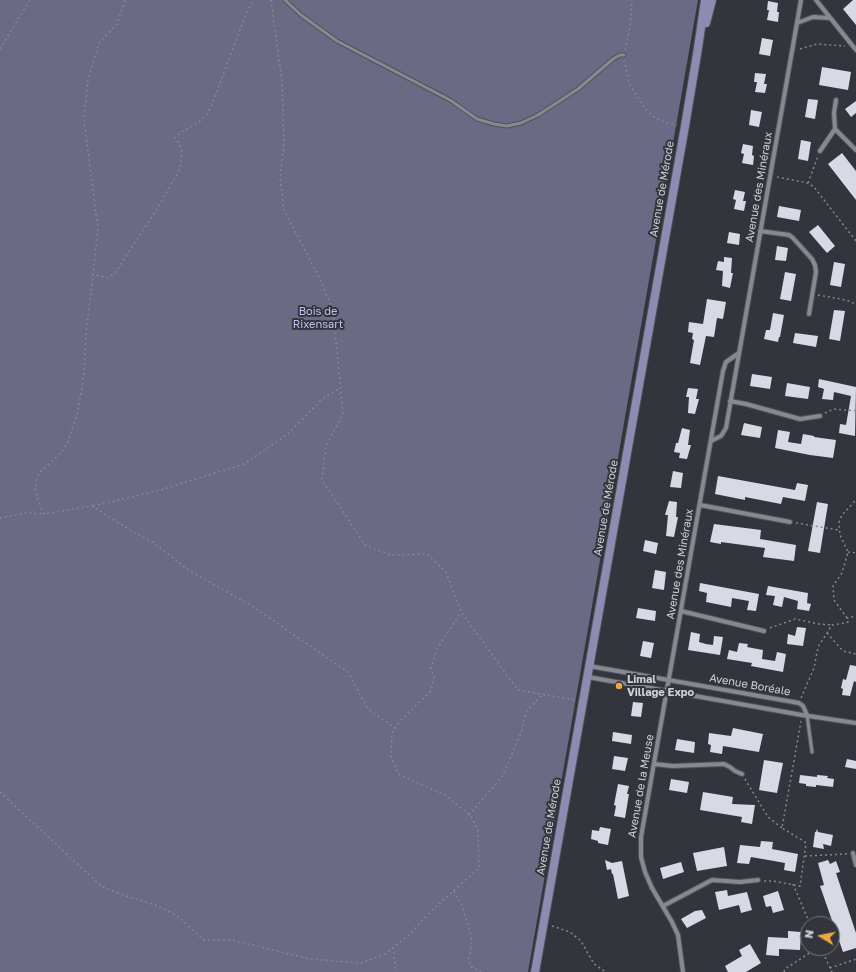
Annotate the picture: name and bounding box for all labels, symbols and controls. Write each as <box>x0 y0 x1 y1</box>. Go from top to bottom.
street label: Avenue des Minéraux <box>743 131 775 243</box>
street label: Avenue de Mérode <box>647 140 677 238</box>
park label: Bois de Rixensart <box>293 305 343 331</box>
street label: Avenue de Mérode <box>591 459 621 557</box>
street label: Avenue des Minéraux <box>664 508 696 620</box>
street label: Avenue Boréale <box>708 671 792 699</box>
place label: Limal Village Expo <box>627 673 694 699</box>
marker: Limal Village Expo <box>614 681 624 691</box>
street label: Avenue de la Meuse <box>625 733 657 839</box>
street label: Avenue de Mérode <box>534 778 564 876</box>
north arrow <box>800 916 840 956</box>
text: N <box>802 929 816 939</box>

